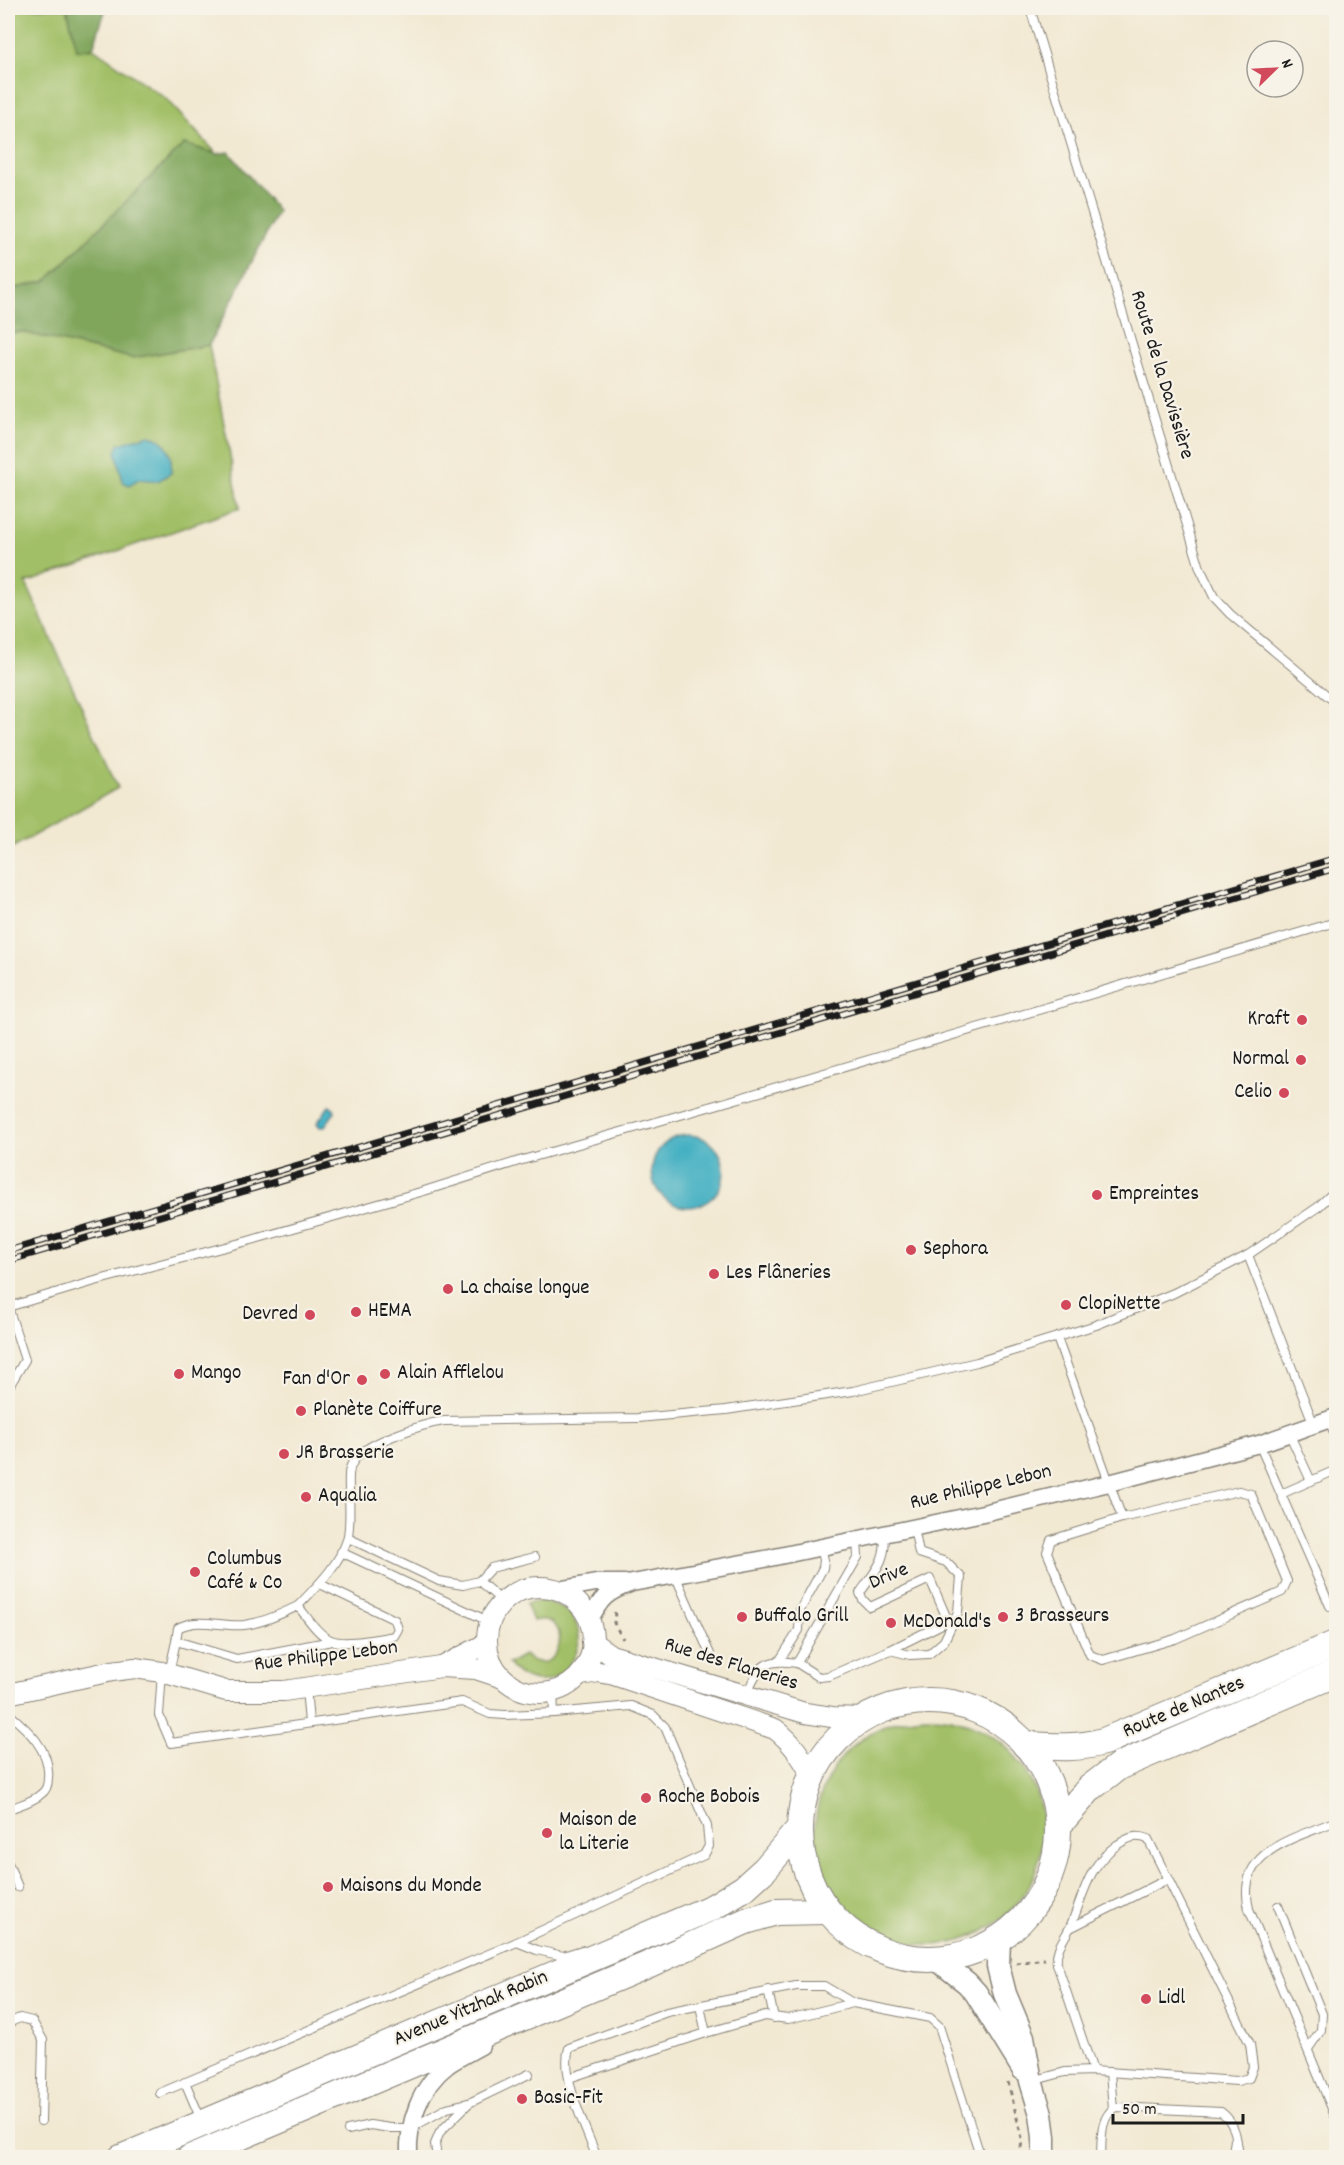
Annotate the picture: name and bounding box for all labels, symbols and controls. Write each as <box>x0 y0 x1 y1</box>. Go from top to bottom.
north arrow <box>1245 39 1305 99</box>
text: N <box>1274 56 1299 72</box>
street label: Route de la Davissière <box>1121 287 1201 463</box>
place label: Kraft <box>1248 1005 1290 1035</box>
marker: Kraft <box>1295 1013 1309 1027</box>
place label: Normal <box>1232 1045 1289 1075</box>
marker: Normal <box>1294 1053 1308 1067</box>
place label: Celio <box>1234 1078 1272 1108</box>
marker: Celio <box>1277 1086 1291 1100</box>
place label: Empreintes <box>1109 1180 1199 1210</box>
marker: Empreintes <box>1090 1188 1104 1202</box>
place label: Sephora <box>923 1235 989 1265</box>
marker: Sephora <box>904 1243 918 1257</box>
place label: Les Flâneries <box>726 1259 831 1289</box>
marker: Les Flâneries <box>707 1267 721 1281</box>
place label: La chaise longue <box>460 1274 589 1304</box>
marker: La chaise longue <box>441 1282 455 1296</box>
place label: ClopiNette <box>1078 1290 1161 1320</box>
place label: HEMA <box>368 1297 412 1327</box>
marker: ClopiNette <box>1059 1298 1073 1312</box>
place label: Devred <box>242 1300 298 1330</box>
marker: HEMA <box>349 1305 363 1319</box>
marker: Devred <box>303 1308 317 1322</box>
place label: Mango <box>191 1359 241 1389</box>
place label: Alain Afflelou <box>397 1359 504 1389</box>
place label: Fan d'Or <box>282 1365 350 1395</box>
marker: Mango <box>172 1367 186 1381</box>
marker: Alain Afflelou <box>378 1367 392 1381</box>
marker: Fan d'Or <box>355 1373 369 1387</box>
place label: Planète Coiffure <box>313 1396 442 1426</box>
marker: Planète Coiffure <box>294 1404 308 1418</box>
place label: JR Brasserie <box>296 1439 394 1469</box>
marker: JR Brasserie <box>277 1447 291 1461</box>
street label: Rue Philippe Lebon <box>907 1457 1055 1519</box>
place label: Aqualia <box>318 1482 378 1512</box>
marker: Aqualia <box>299 1490 313 1504</box>
place label: Columbus Café & Co <box>207 1545 282 1599</box>
street label: Drive <box>865 1555 913 1599</box>
marker: Columbus Café & Co <box>188 1565 202 1579</box>
place label: Buffalo Grill <box>754 1602 848 1632</box>
place label: 3 Brasseurs <box>1015 1602 1109 1632</box>
place label: McDonald's <box>903 1608 991 1638</box>
marker: Buffalo Grill <box>735 1610 749 1624</box>
marker: 3 Brasseurs <box>996 1610 1010 1624</box>
marker: McDonald's <box>884 1616 898 1630</box>
street label: Rue des Flaneries <box>660 1630 802 1700</box>
street label: Rue Philippe Lebon <box>252 1633 400 1681</box>
street label: Route de Nantes <box>1118 1669 1250 1747</box>
place label: Roche Bobois <box>658 1783 760 1813</box>
marker: Roche Bobois <box>639 1791 653 1805</box>
place label: Maison de la Literie <box>559 1806 637 1860</box>
marker: Maison de la Literie <box>540 1826 554 1840</box>
place label: Maisons du Monde <box>340 1872 482 1902</box>
marker: Maisons du Monde <box>321 1880 335 1894</box>
street label: Avenue Yitzhak Rabin <box>389 1963 553 2055</box>
place label: Lidl <box>1158 1984 1185 2014</box>
marker: Lidl <box>1139 1992 1153 2006</box>
place label: Basic-Fit <box>534 2084 603 2114</box>
scale bar <box>1113 2087 1244 2125</box>
marker: Basic-Fit <box>515 2092 529 2106</box>
text: 50 m <box>1122 2098 1157 2123</box>

